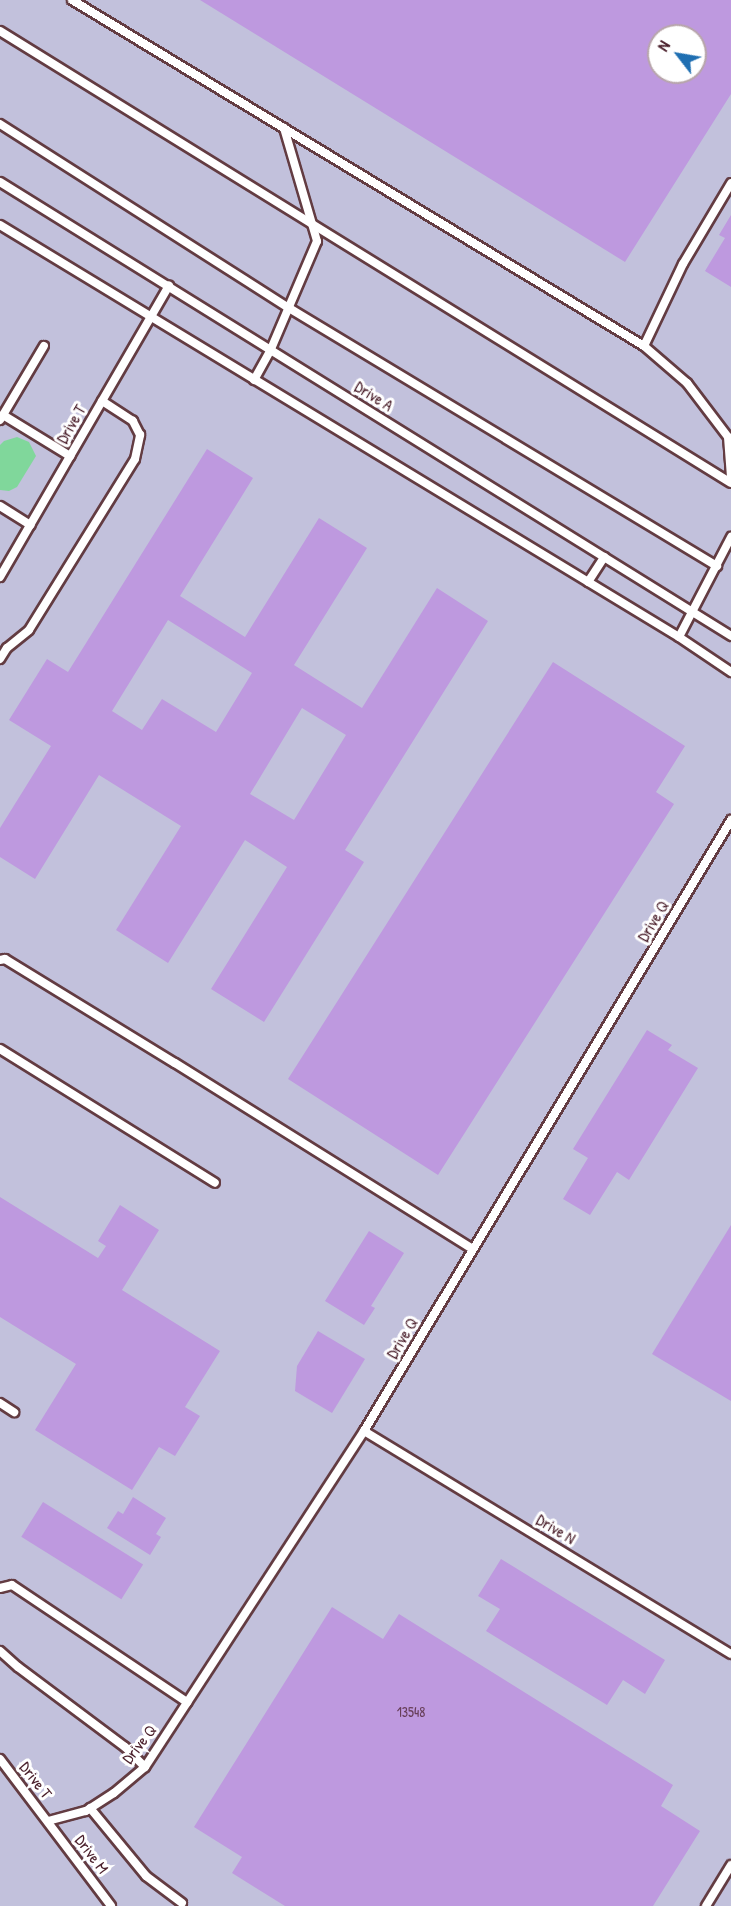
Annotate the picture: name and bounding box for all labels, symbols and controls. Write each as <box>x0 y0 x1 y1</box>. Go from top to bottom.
north arrow <box>647 24 707 84</box>
text: N <box>652 36 675 55</box>
street label: Drive A <box>351 377 397 415</box>
street label: Drive T <box>52 401 90 447</box>
street label: Drive Q <box>633 897 673 945</box>
street label: Drive Q <box>382 1314 422 1362</box>
street label: Drive N <box>533 1510 579 1548</box>
house number: 13548 <box>397 1704 425 1720</box>
street label: Drive Q <box>118 1721 160 1767</box>
street label: Drive T <box>16 1758 56 1802</box>
street label: Drive M <box>71 1831 113 1877</box>

